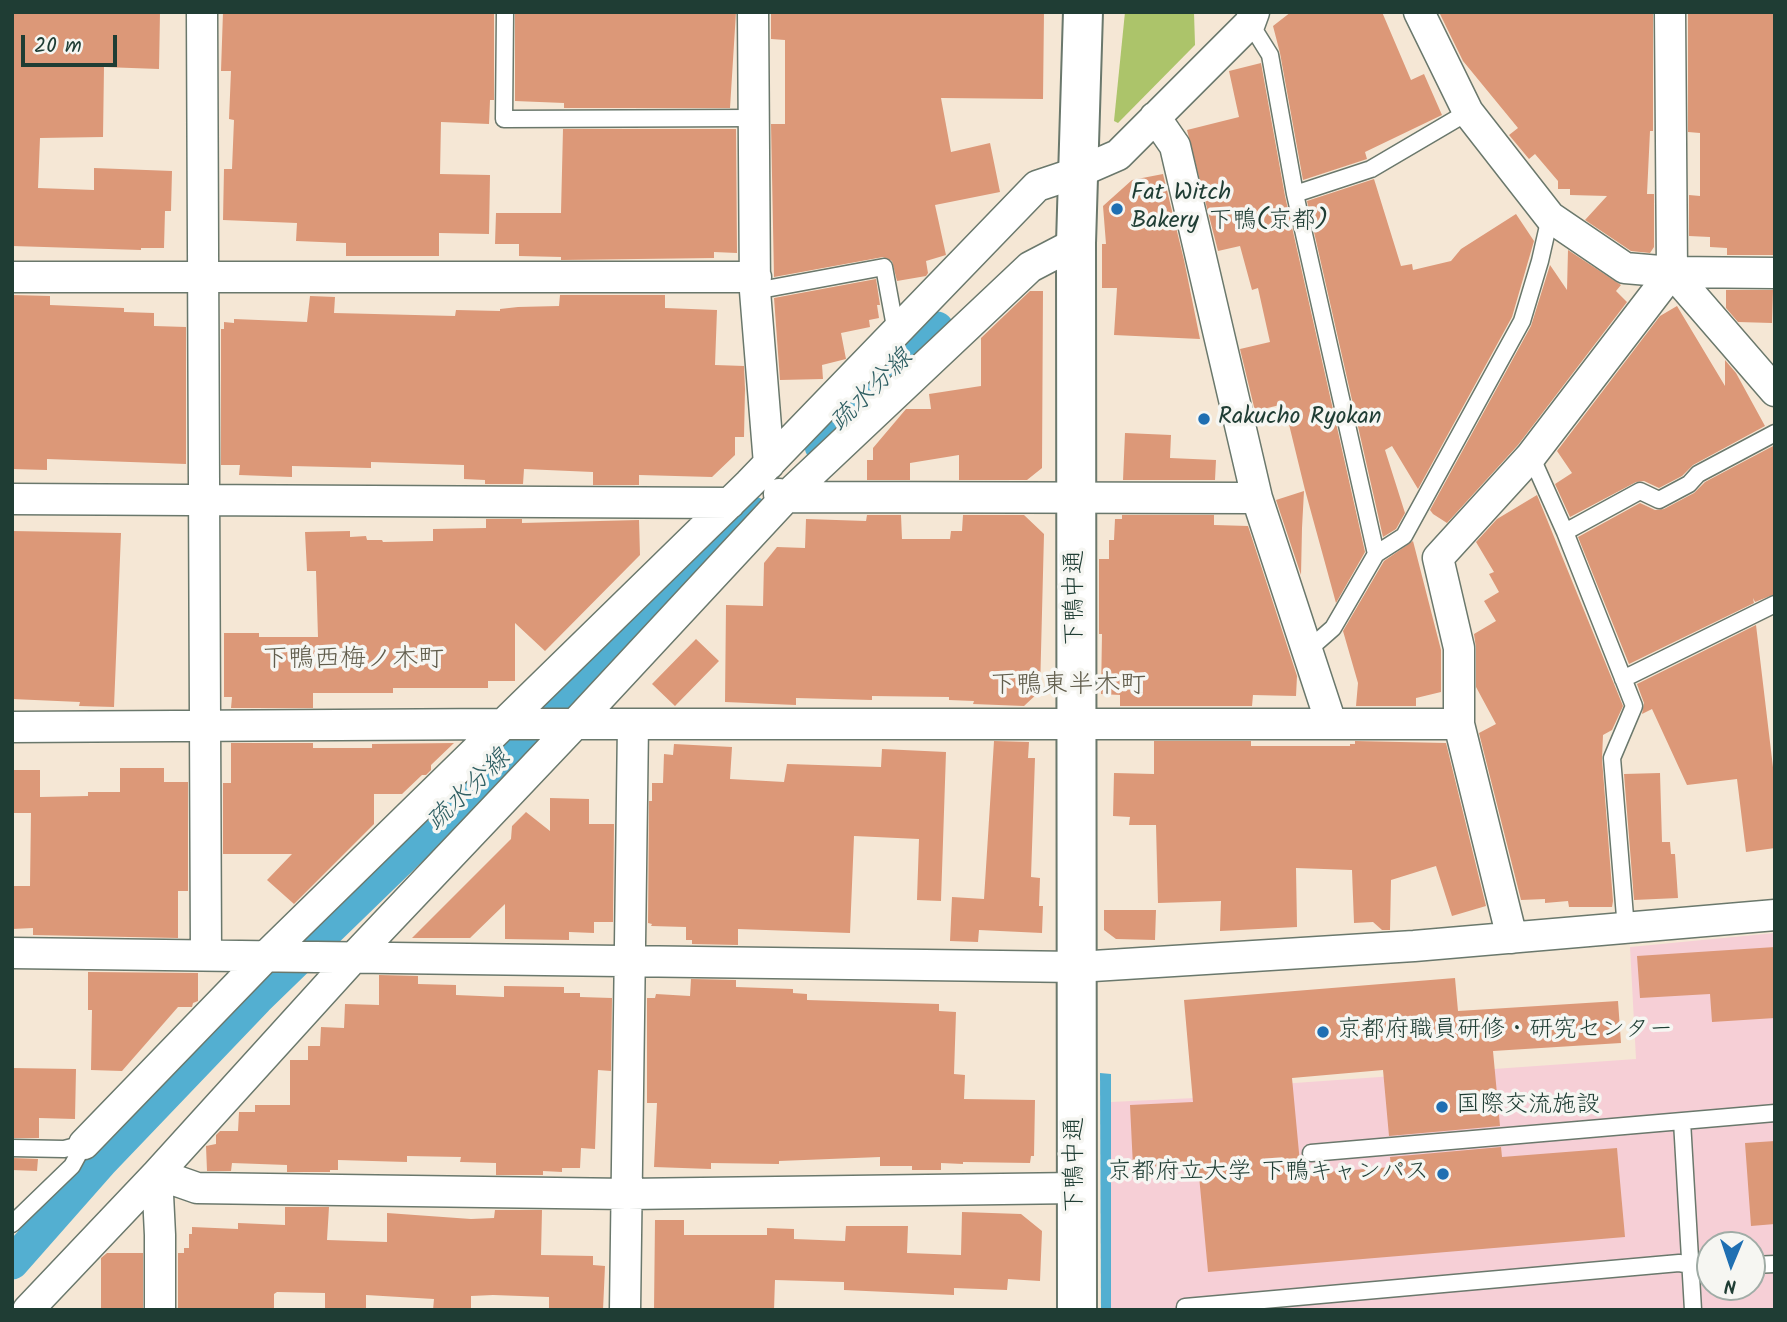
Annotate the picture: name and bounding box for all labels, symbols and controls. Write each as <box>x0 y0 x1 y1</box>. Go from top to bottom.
scale bar <box>24 21 121 65</box>
text: 20 m <box>34 30 82 63</box>
place label: Fat Witch Bakery 下鴨(京都) <box>1131 181 1328 237</box>
marker: Fat Witch Bakery 下鴨(京都) <box>1109 201 1125 217</box>
water label: 疏水分線 <box>825 344 921 440</box>
place label: Rakucho Ryokan <box>1218 405 1382 433</box>
marker: Rakucho Ryokan <box>1196 411 1212 427</box>
street label: 下鴨中通 <box>1063 550 1091 646</box>
district label: 下鴨西梅ノ木町 <box>262 646 444 678</box>
district label: 下鴨東半木町 <box>990 672 1146 704</box>
water label: 疏水分線 <box>422 745 518 839</box>
place label: 京都府職員研修・研究センター <box>1337 1018 1673 1046</box>
marker: 京都府職員研修・研究センター <box>1315 1024 1331 1040</box>
place label: 国際交流施設 <box>1456 1093 1600 1121</box>
marker: 国際交流施設 <box>1434 1099 1450 1115</box>
street label: 下鴨中通 <box>1063 1117 1091 1213</box>
place label: 京都府立大学 下鴨キャンパス <box>1107 1160 1429 1188</box>
marker: 京都府立大学 下鴨キャンパス <box>1435 1166 1451 1182</box>
north arrow <box>1696 1231 1766 1301</box>
text: N <box>1724 1270 1737 1300</box>

